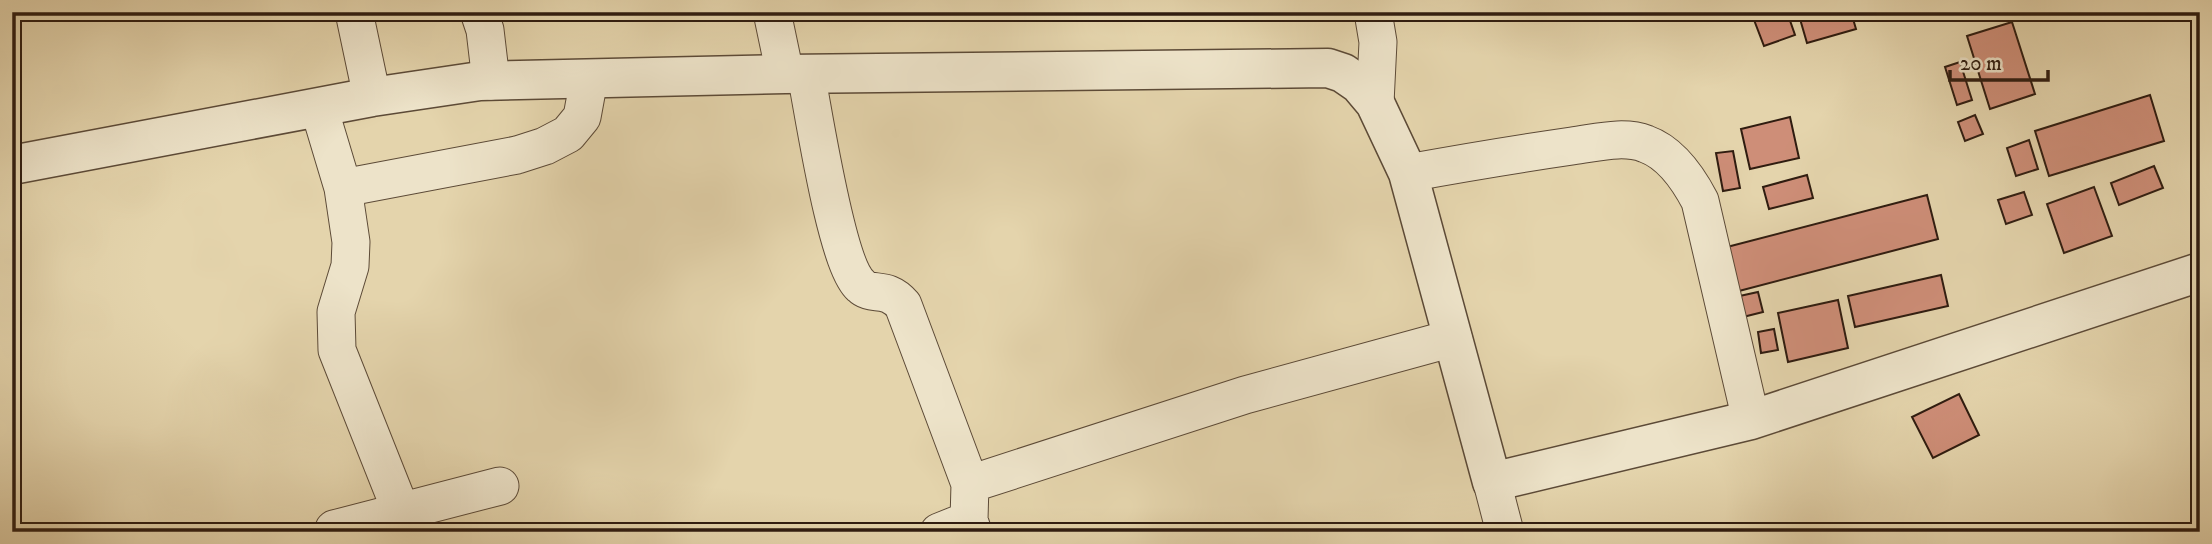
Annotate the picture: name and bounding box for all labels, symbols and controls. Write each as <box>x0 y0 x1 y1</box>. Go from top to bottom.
scale bar <box>1950 38 2048 82</box>
text: 20 m <box>1960 51 2002 77</box>

